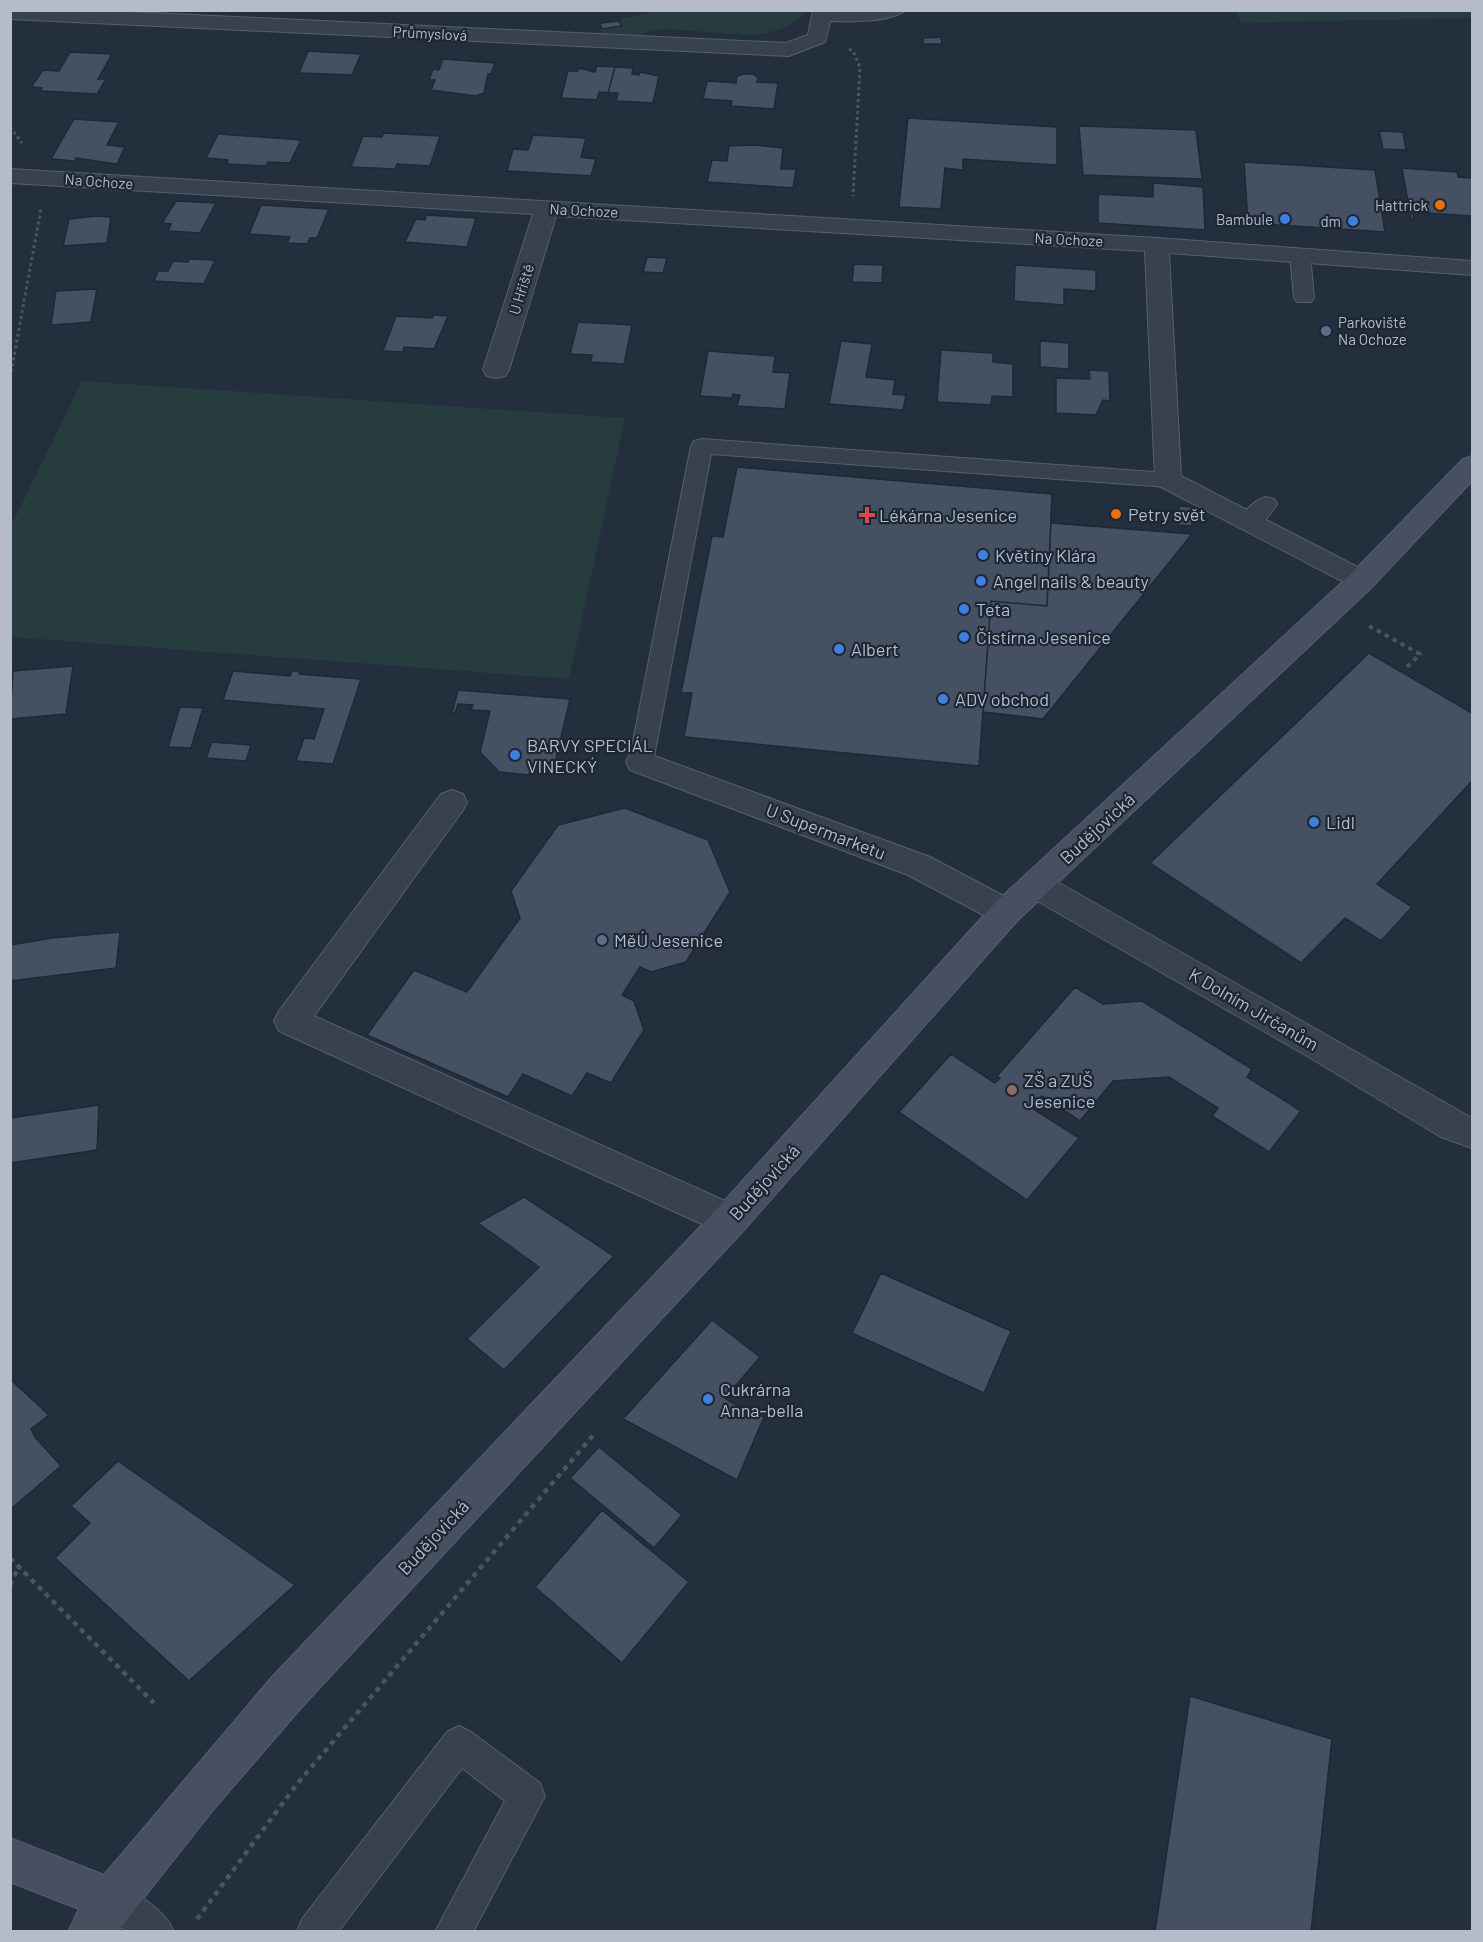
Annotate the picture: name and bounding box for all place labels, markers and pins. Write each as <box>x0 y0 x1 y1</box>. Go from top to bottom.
place label: Hattrick <box>1375 196 1428 214</box>
marker: Hattrick <box>1433 198 1447 212</box>
place label: Bambule <box>1216 210 1273 228</box>
marker: Bambule <box>1278 212 1292 226</box>
place label: dm <box>1320 212 1341 230</box>
marker: dm <box>1346 214 1360 228</box>
place label: Parkoviště Na Ochoze <box>1338 313 1407 348</box>
marker: Parkoviště Na Ochoze <box>1319 324 1333 338</box>
place label: Petry svět <box>1128 503 1206 525</box>
place label: Lékárna Jesenice <box>879 504 1017 526</box>
marker: Petry svět <box>1109 507 1123 521</box>
marker: Lékárna Jesenice <box>860 508 874 522</box>
place label: Květiny Klára <box>995 544 1096 566</box>
marker: Květiny Klára <box>976 548 990 562</box>
place label: Angel nails & beauty <box>993 570 1149 592</box>
marker: Angel nails & beauty <box>974 574 988 588</box>
place label: Teta <box>976 598 1010 620</box>
marker: Teta <box>957 602 971 616</box>
place label: Čistírna Jesenice <box>976 626 1111 648</box>
marker: Čistírna Jesenice <box>957 630 971 644</box>
place label: Albert <box>851 638 899 660</box>
marker: Albert <box>832 642 846 656</box>
place label: ADV obchod <box>955 688 1049 710</box>
marker: ADV obchod <box>936 692 950 706</box>
place label: BARVY SPECIÁL VINECKÝ <box>527 734 653 777</box>
marker: BARVY SPECIÁL VINECKÝ <box>508 748 522 762</box>
place label: Lidl <box>1326 811 1355 833</box>
marker: Lidl <box>1307 815 1321 829</box>
place label: MěÚ Jesenice <box>614 929 723 951</box>
marker: MěÚ Jesenice <box>595 933 609 947</box>
place label: ZŠ a ZUŠ Jesenice <box>1024 1069 1095 1112</box>
marker: ZŠ a ZUŠ Jesenice <box>1005 1083 1019 1097</box>
place label: Cukrárna Anna-bella <box>720 1378 803 1421</box>
marker: Cukrárna Anna-bella <box>701 1392 715 1406</box>

